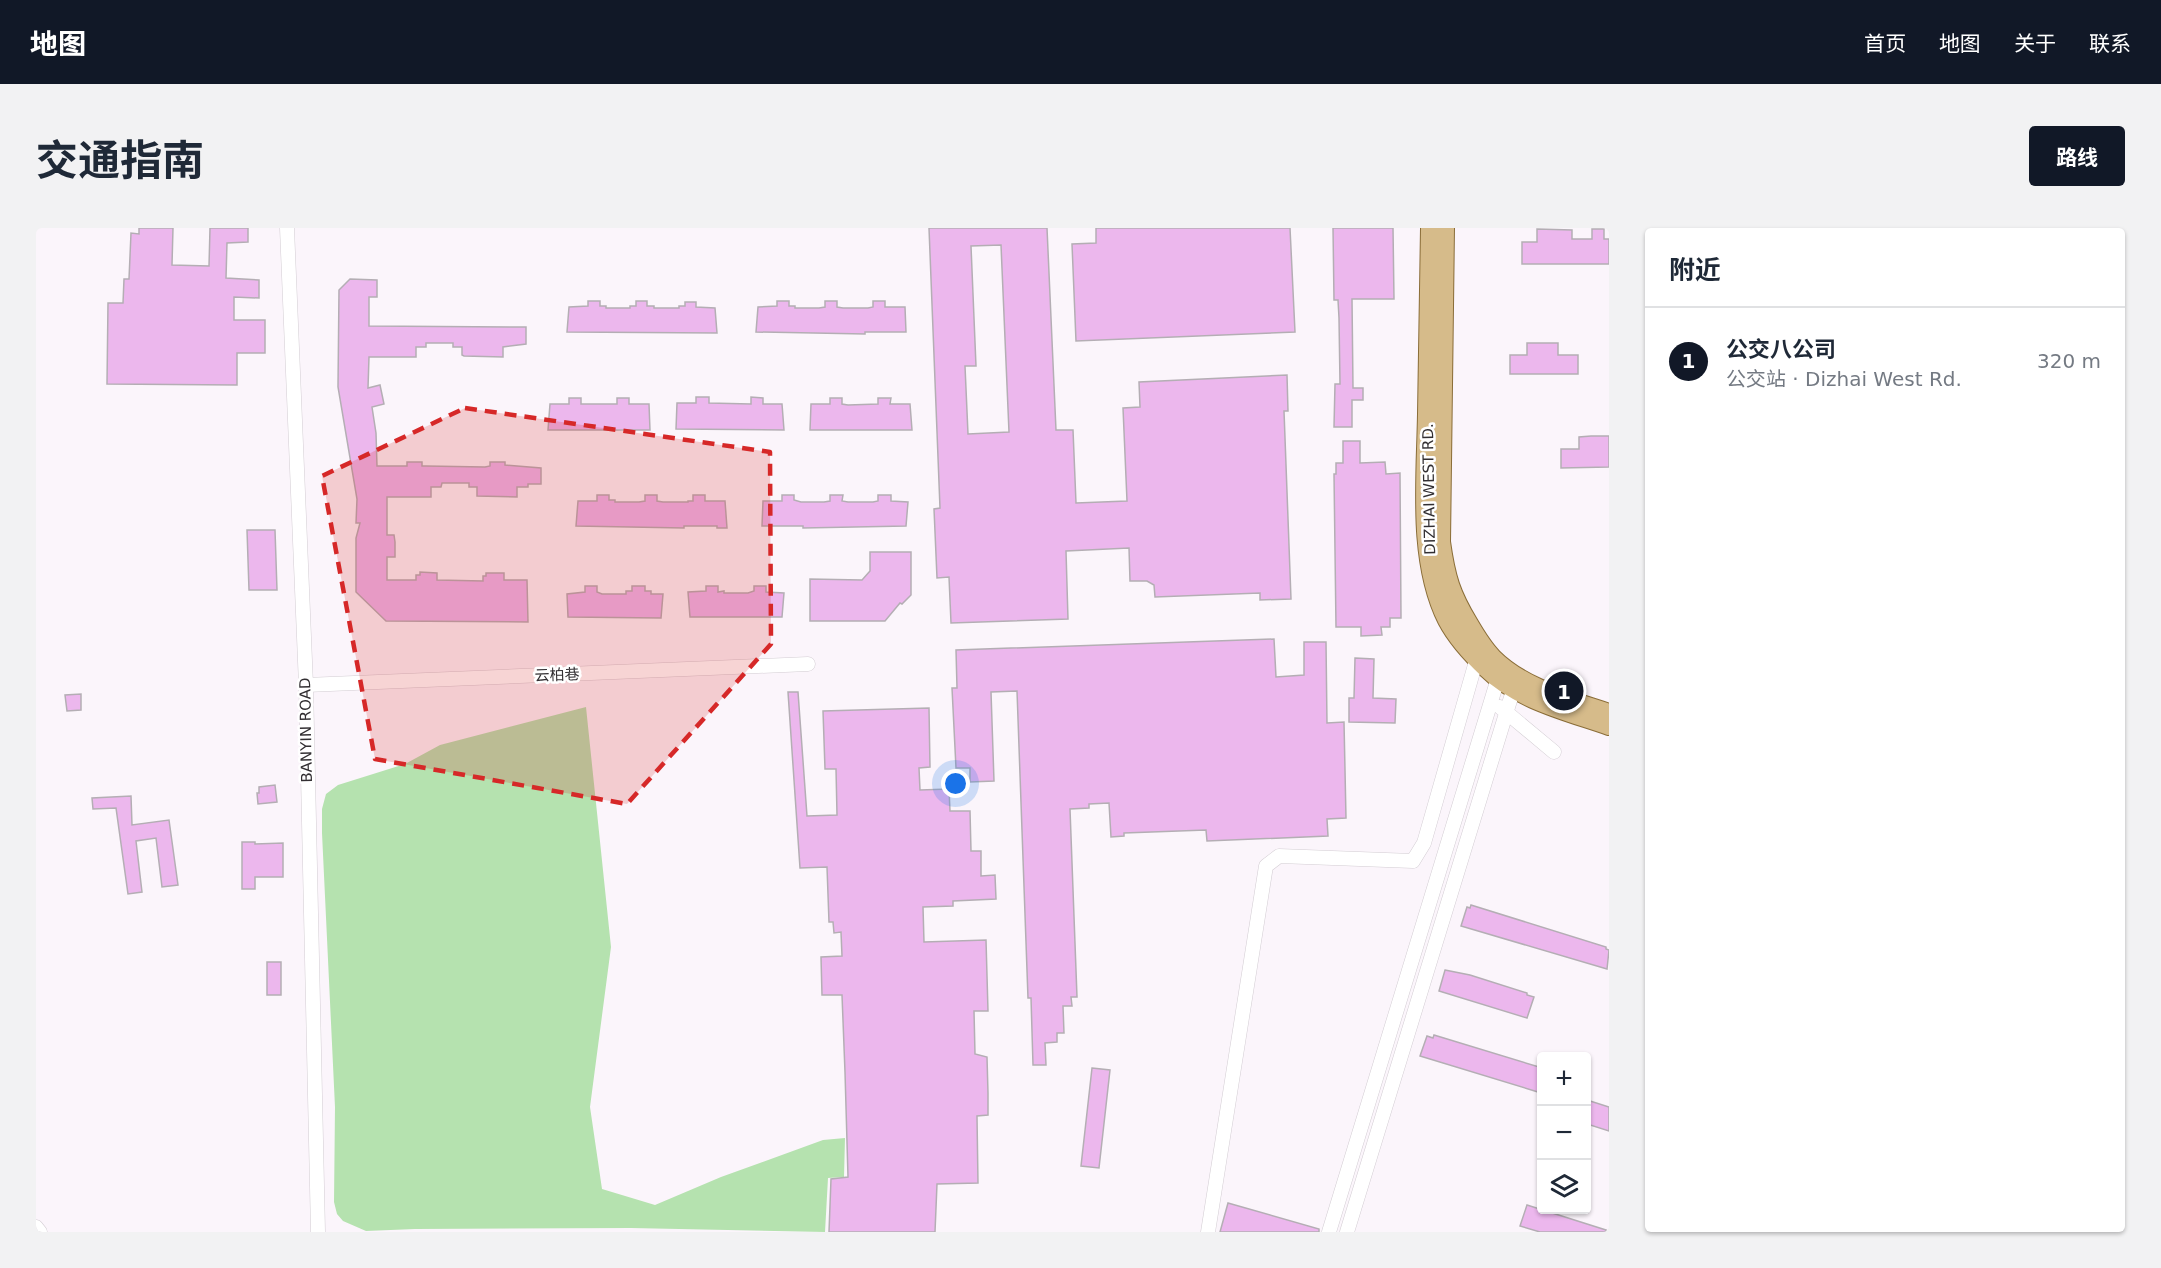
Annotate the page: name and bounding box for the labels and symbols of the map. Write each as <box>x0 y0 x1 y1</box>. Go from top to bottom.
street label: DIZHAI WEST RD. <box>1419 423 1439 555</box>
street label: 云柏巷 <box>534 665 580 685</box>
pin: 1 <box>1544 668 1583 714</box>
street label: BANYIN ROAD <box>296 677 316 783</box>
your location <box>941 769 970 798</box>

